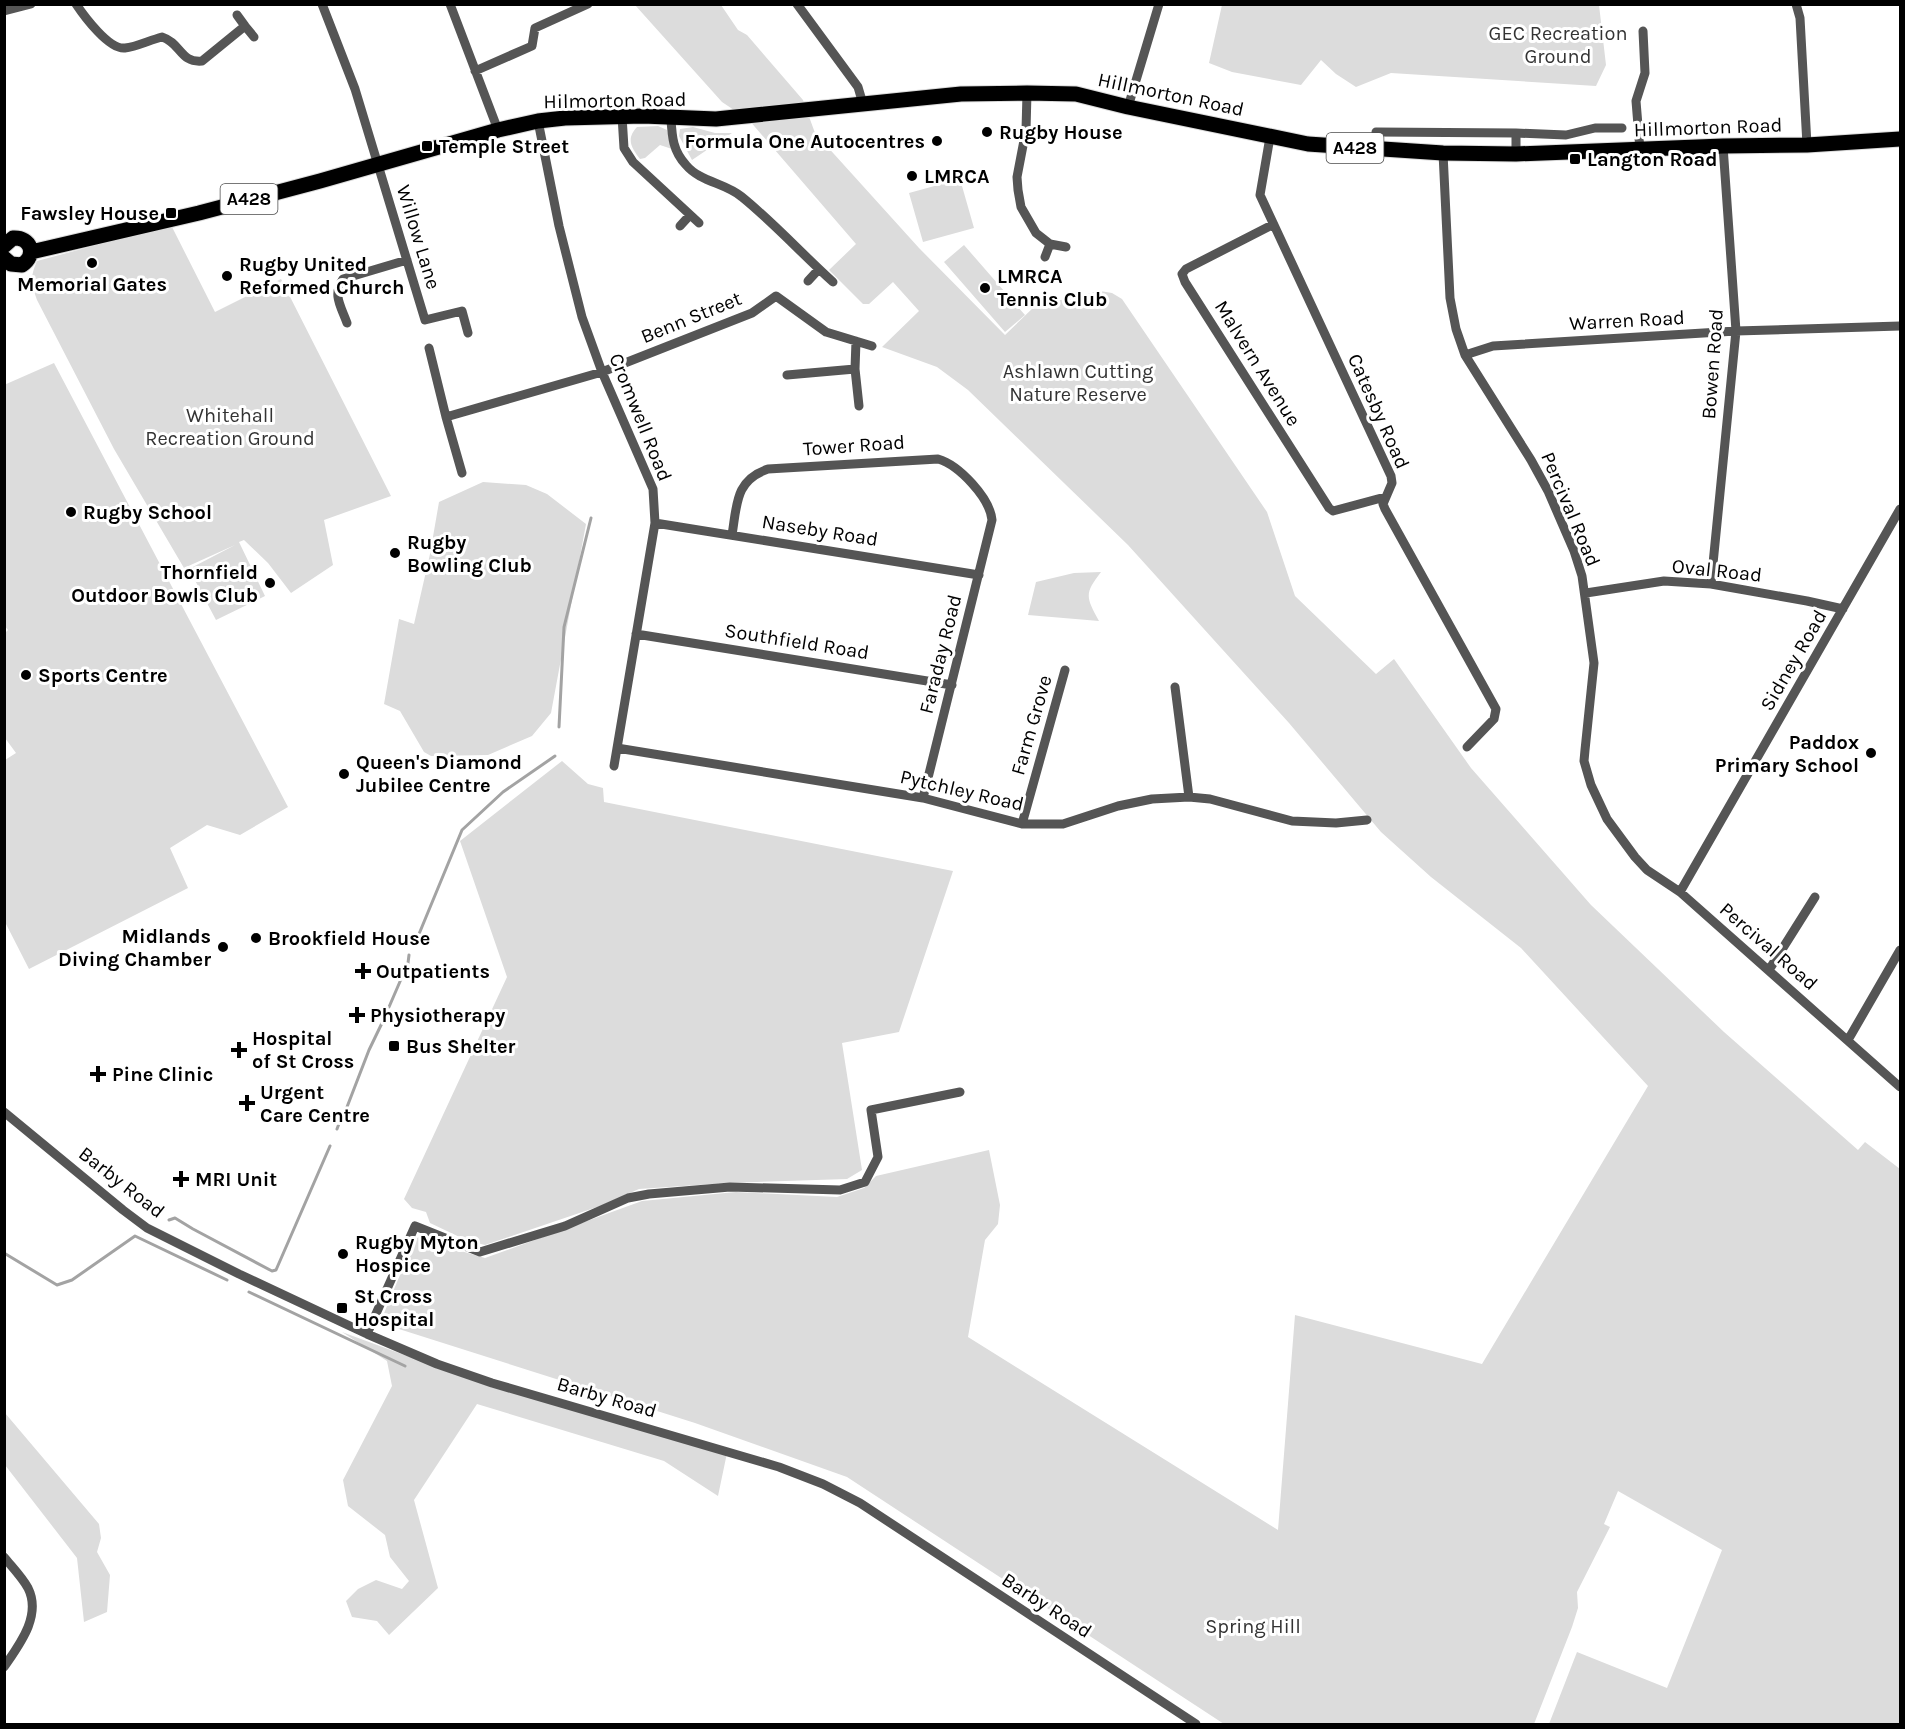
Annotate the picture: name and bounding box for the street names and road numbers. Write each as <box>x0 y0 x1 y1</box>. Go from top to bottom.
street label: Hillmorton Road <box>1096 68 1246 121</box>
street label: Hilmorton Road <box>543 88 687 113</box>
street label: Hillmorton Road <box>1633 113 1783 142</box>
road number: A428 <box>1326 133 1384 163</box>
street label: Willow Lane <box>392 182 445 292</box>
road number: A428 <box>220 184 278 214</box>
street label: Benn Street <box>638 287 745 348</box>
street label: Malvern Avenue <box>1210 296 1305 430</box>
street label: Warren Road <box>1569 306 1685 335</box>
street label: Bowen Road <box>1697 308 1728 420</box>
street label: Cromwell Road <box>604 350 677 484</box>
street label: Catesby Road <box>1343 350 1414 472</box>
street label: Tower Road <box>802 430 906 461</box>
street label: Percival Road <box>1536 448 1605 570</box>
street label: Naseby Road <box>760 510 880 551</box>
street label: Oval Road <box>1671 554 1763 587</box>
street label: Faraday Road <box>915 592 966 716</box>
street label: Sidney Road <box>1755 606 1831 715</box>
street label: Southfield Road <box>723 619 871 664</box>
street label: Farm Grove <box>1006 672 1057 778</box>
street label: Pytchley Road <box>898 765 1026 816</box>
street label: Percival Road <box>1715 898 1822 995</box>
street label: Barby Road <box>74 1142 169 1223</box>
street label: Barby Road <box>554 1372 659 1423</box>
street label: Barby Road <box>997 1568 1096 1643</box>

